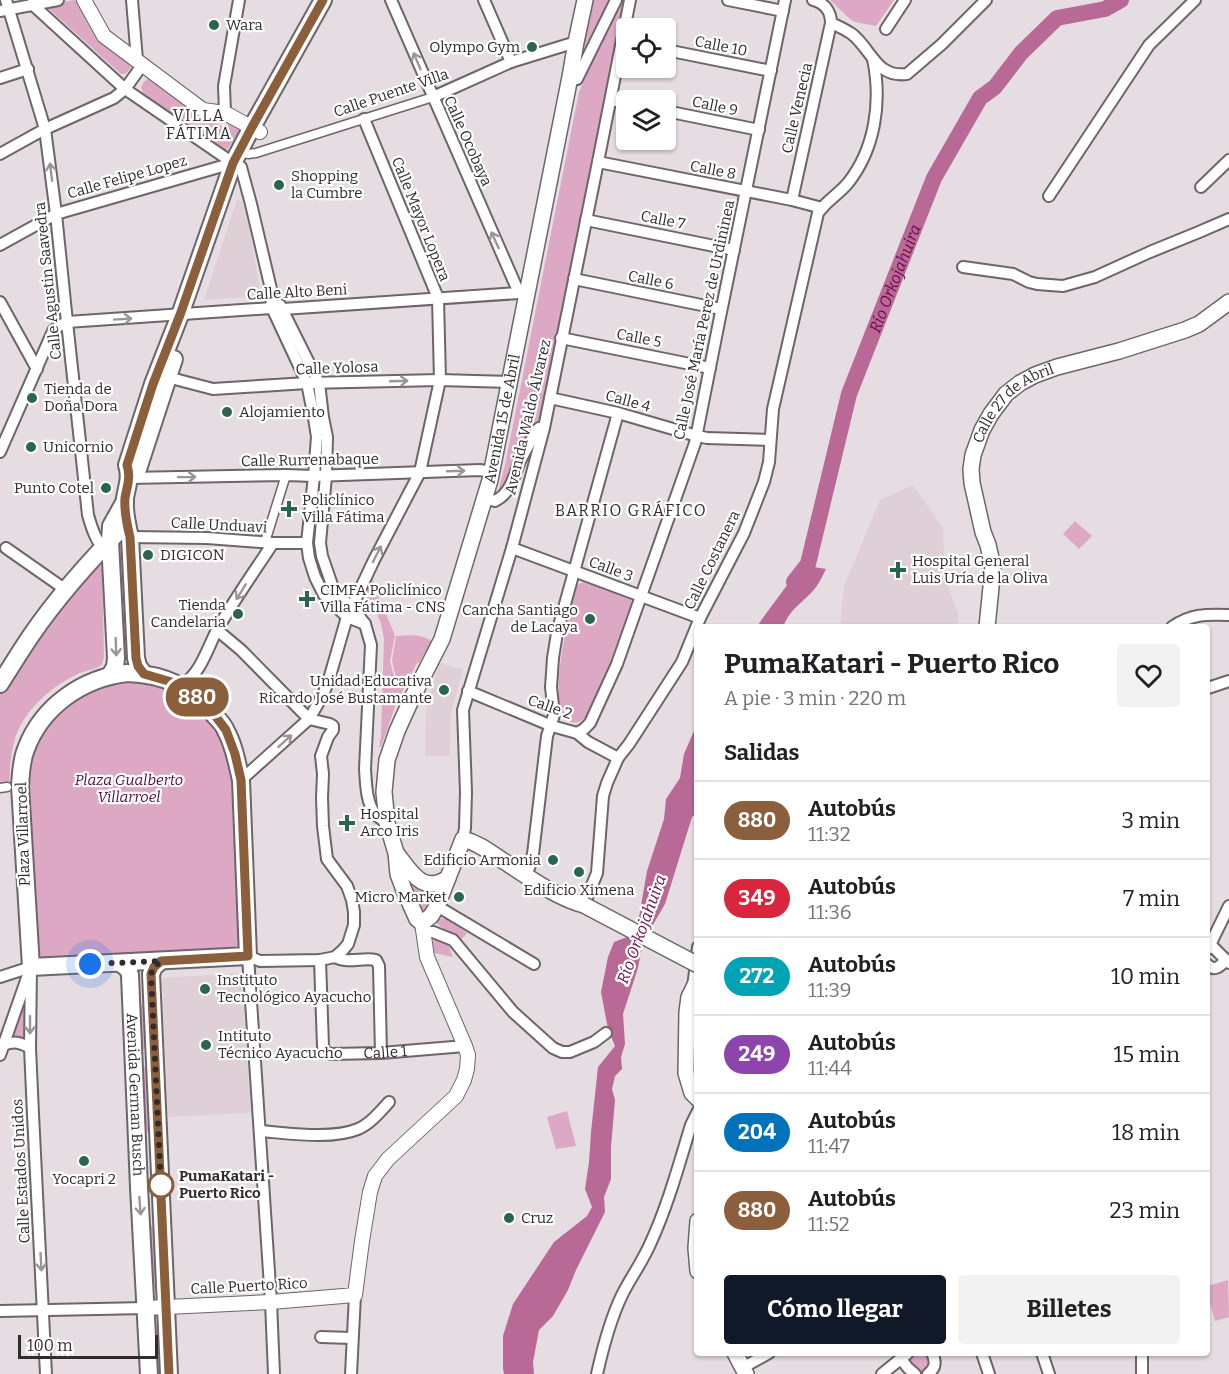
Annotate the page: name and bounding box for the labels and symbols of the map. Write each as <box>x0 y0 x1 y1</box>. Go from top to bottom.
place label: Wara <box>226 16 263 34</box>
marker: Wara <box>207 18 221 32</box>
street label: Calle 10 <box>693 32 749 60</box>
place label: Olympo Gym <box>429 38 521 56</box>
marker: Olympo Gym <box>525 40 539 54</box>
one-way arrow <box>411 52 422 71</box>
street label: Calle Venecia <box>778 61 816 155</box>
street label: Calle Puente Villa <box>331 65 451 121</box>
street label: Calle 9 <box>691 92 739 120</box>
street label: Calle Ocobaya <box>440 93 496 189</box>
district label: VILLA FÁTIMA <box>166 106 232 143</box>
street label: Calle Felipe Lopez <box>65 151 189 203</box>
street label: Calle Mayor Lopera <box>388 154 454 284</box>
street label: Calle 8 <box>688 157 738 183</box>
one-way arrow <box>45 162 56 182</box>
place label: Shopping la Cumbre <box>291 167 362 202</box>
marker: Shopping la Cumbre <box>272 178 286 192</box>
street label: Calle José María Perez de Urdininea <box>670 198 738 442</box>
street label: Calle Agustin Saavedra <box>31 201 65 361</box>
street label: Calle 7 <box>639 207 687 233</box>
water label: Río Orkojahuira <box>865 222 925 335</box>
one-way arrow <box>489 231 500 249</box>
street label: Calle 6 <box>627 267 676 293</box>
street label: Calle Alto Beni <box>246 280 348 304</box>
one-way arrow <box>113 313 133 324</box>
street label: Calle 5 <box>615 325 663 351</box>
street label: Avenida Waldo Álvarez <box>501 338 555 496</box>
street label: Avenida 15 de Abril <box>481 353 524 485</box>
street label: Calle Yolosa <box>295 358 379 378</box>
street label: Calle 27 de Abril <box>969 360 1056 445</box>
one-way arrow <box>388 375 408 387</box>
place label: Tienda de Doña Dora <box>44 380 118 415</box>
street label: Calle 4 <box>603 386 653 416</box>
marker: Tienda de Doña Dora <box>25 391 39 405</box>
place label: Alojamiento <box>239 403 325 421</box>
marker: Alojamiento <box>220 405 234 419</box>
place label: Unicornio <box>43 438 113 456</box>
marker: Unicornio <box>24 440 38 454</box>
street label: Calle Rurrenabaque <box>241 450 379 470</box>
one-way arrow <box>446 465 466 476</box>
one-way arrow <box>177 471 197 483</box>
place label: Punto Cotel <box>14 479 94 497</box>
marker: Punto Cotel <box>99 481 113 495</box>
place label: Policlínico Villa Fátima <box>302 491 384 526</box>
marker: Policlínico Villa Fátima <box>280 500 298 518</box>
district label: BARRIO GRÁFICO <box>555 500 707 520</box>
street label: Calle Costanera <box>680 508 744 612</box>
street label: Calle Unduavi <box>170 513 268 537</box>
place label: DIGICON <box>160 546 225 564</box>
one-way arrow <box>372 546 383 564</box>
marker: DIGICON <box>141 548 155 562</box>
place label: Hospital General Luis Uría de la Oliva <box>912 552 1048 587</box>
street label: Calle 3 <box>586 553 636 585</box>
marker: Hospital General Luis Uría de la Oliva <box>889 561 907 579</box>
place label: CIMFA Policlínico Villa Fátima - CNS <box>320 581 446 616</box>
one-way arrow <box>235 584 248 601</box>
marker: CIMFA Policlínico Villa Fátima - CNS <box>298 590 316 608</box>
place label: Tienda Candelaria <box>151 596 226 631</box>
place label: Cancha Santiago de Lacaya <box>462 601 578 636</box>
marker: Tienda Candelaria <box>231 607 245 621</box>
marker: Cancha Santiago de Lacaya <box>583 612 597 626</box>
one-way arrow <box>110 637 121 657</box>
place label: Unidad Educativa Ricardo José Bustamante <box>259 672 432 707</box>
line badge: 880 <box>162 678 232 716</box>
marker: Unidad Educativa Ricardo José Bustamante <box>437 683 451 697</box>
street label: Calle 2 <box>526 691 574 723</box>
one-way arrow <box>277 734 292 748</box>
park label: Plaza Gualberto Villarroel <box>75 771 183 806</box>
street label: Plaza Villarroel <box>12 782 34 886</box>
place label: Hospital Arco Iris <box>360 805 419 840</box>
marker: Hospital Arco Iris <box>338 814 356 832</box>
place label: Edificio Armonia <box>423 851 541 869</box>
marker: Edificio Armonia <box>546 853 560 867</box>
marker: Edificio Ximena <box>572 865 586 879</box>
water label: Río Orkojahuira <box>613 872 670 986</box>
place label: Edificio Ximena <box>524 881 634 899</box>
place label: Micro Market <box>354 888 448 906</box>
marker: Micro Market <box>452 890 466 904</box>
your location <box>75 949 105 979</box>
place label: Instituto Tecnológico Ayacucho <box>217 971 371 1006</box>
marker: Instituto Tecnológico Ayacucho <box>198 982 212 996</box>
street label: Avenida German Busch <box>123 1013 148 1177</box>
one-way arrow <box>25 1015 36 1035</box>
place label: Intituto Técnico Ayacucho <box>218 1027 343 1062</box>
marker: Intituto Técnico Ayacucho <box>199 1038 213 1052</box>
street label: Calle 1 <box>363 1042 408 1062</box>
street label: Calle Estados Unidos <box>8 1098 34 1244</box>
marker: Yocapri 2 <box>77 1154 91 1168</box>
place label: PumaKatari - Puerto Rico <box>179 1167 274 1202</box>
place label: Yocapri 2 <box>52 1170 116 1188</box>
marker: PumaKatari - Puerto Rico <box>148 1172 174 1198</box>
one-way arrow <box>135 1196 146 1216</box>
place label: Cruz <box>521 1209 553 1227</box>
marker: Cruz <box>502 1211 516 1225</box>
one-way arrow <box>35 1251 46 1271</box>
street label: Calle Puerto Rico <box>190 1274 308 1298</box>
scale bar <box>18 1332 158 1360</box>

